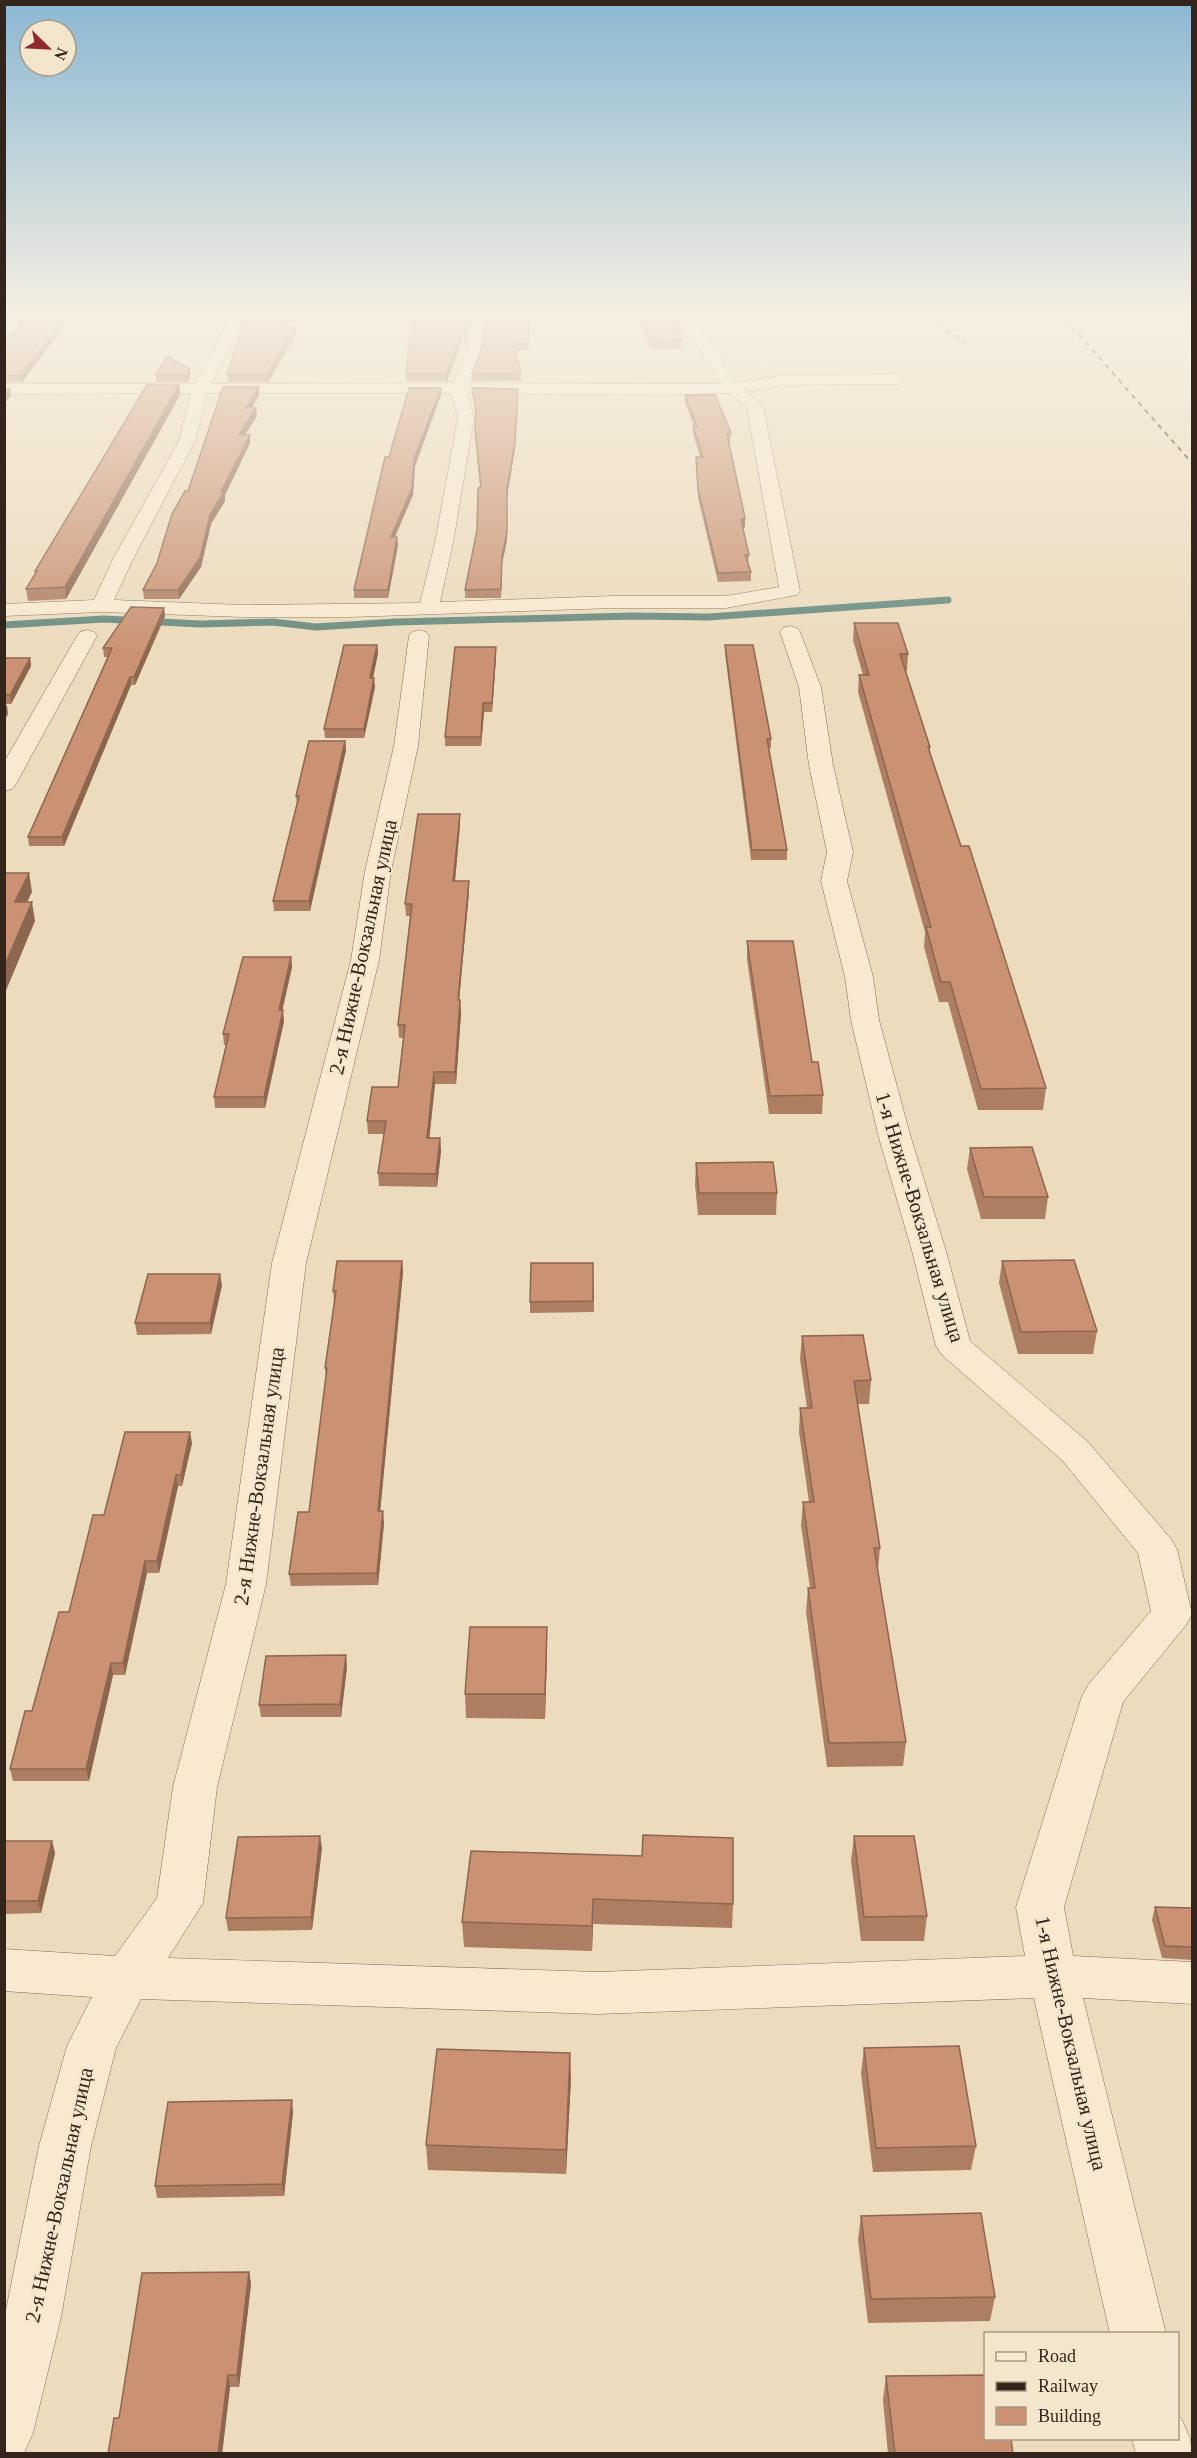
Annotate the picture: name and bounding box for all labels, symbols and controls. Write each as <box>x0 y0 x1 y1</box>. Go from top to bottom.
north arrow <box>18 18 78 78</box>
text: N <box>51 45 71 63</box>
street label: 2-я Нижне-Вокзальная улица <box>324 816 402 1077</box>
street label: 1-я Нижне-Вокзальная улица <box>870 1089 970 1346</box>
street label: 2-я Нижне-Вокзальная улица <box>229 1345 289 1607</box>
street label: 1-я Нижне-Вокзальная улица <box>1030 1913 1112 2173</box>
street label: 2-я Нижне-Вокзальная улица <box>20 2064 98 2325</box>
legend <box>984 2332 1179 2440</box>
text: Road <box>1038 2346 1076 2366</box>
text: Railway <box>1038 2376 1098 2396</box>
text: Building <box>1038 2406 1101 2426</box>

